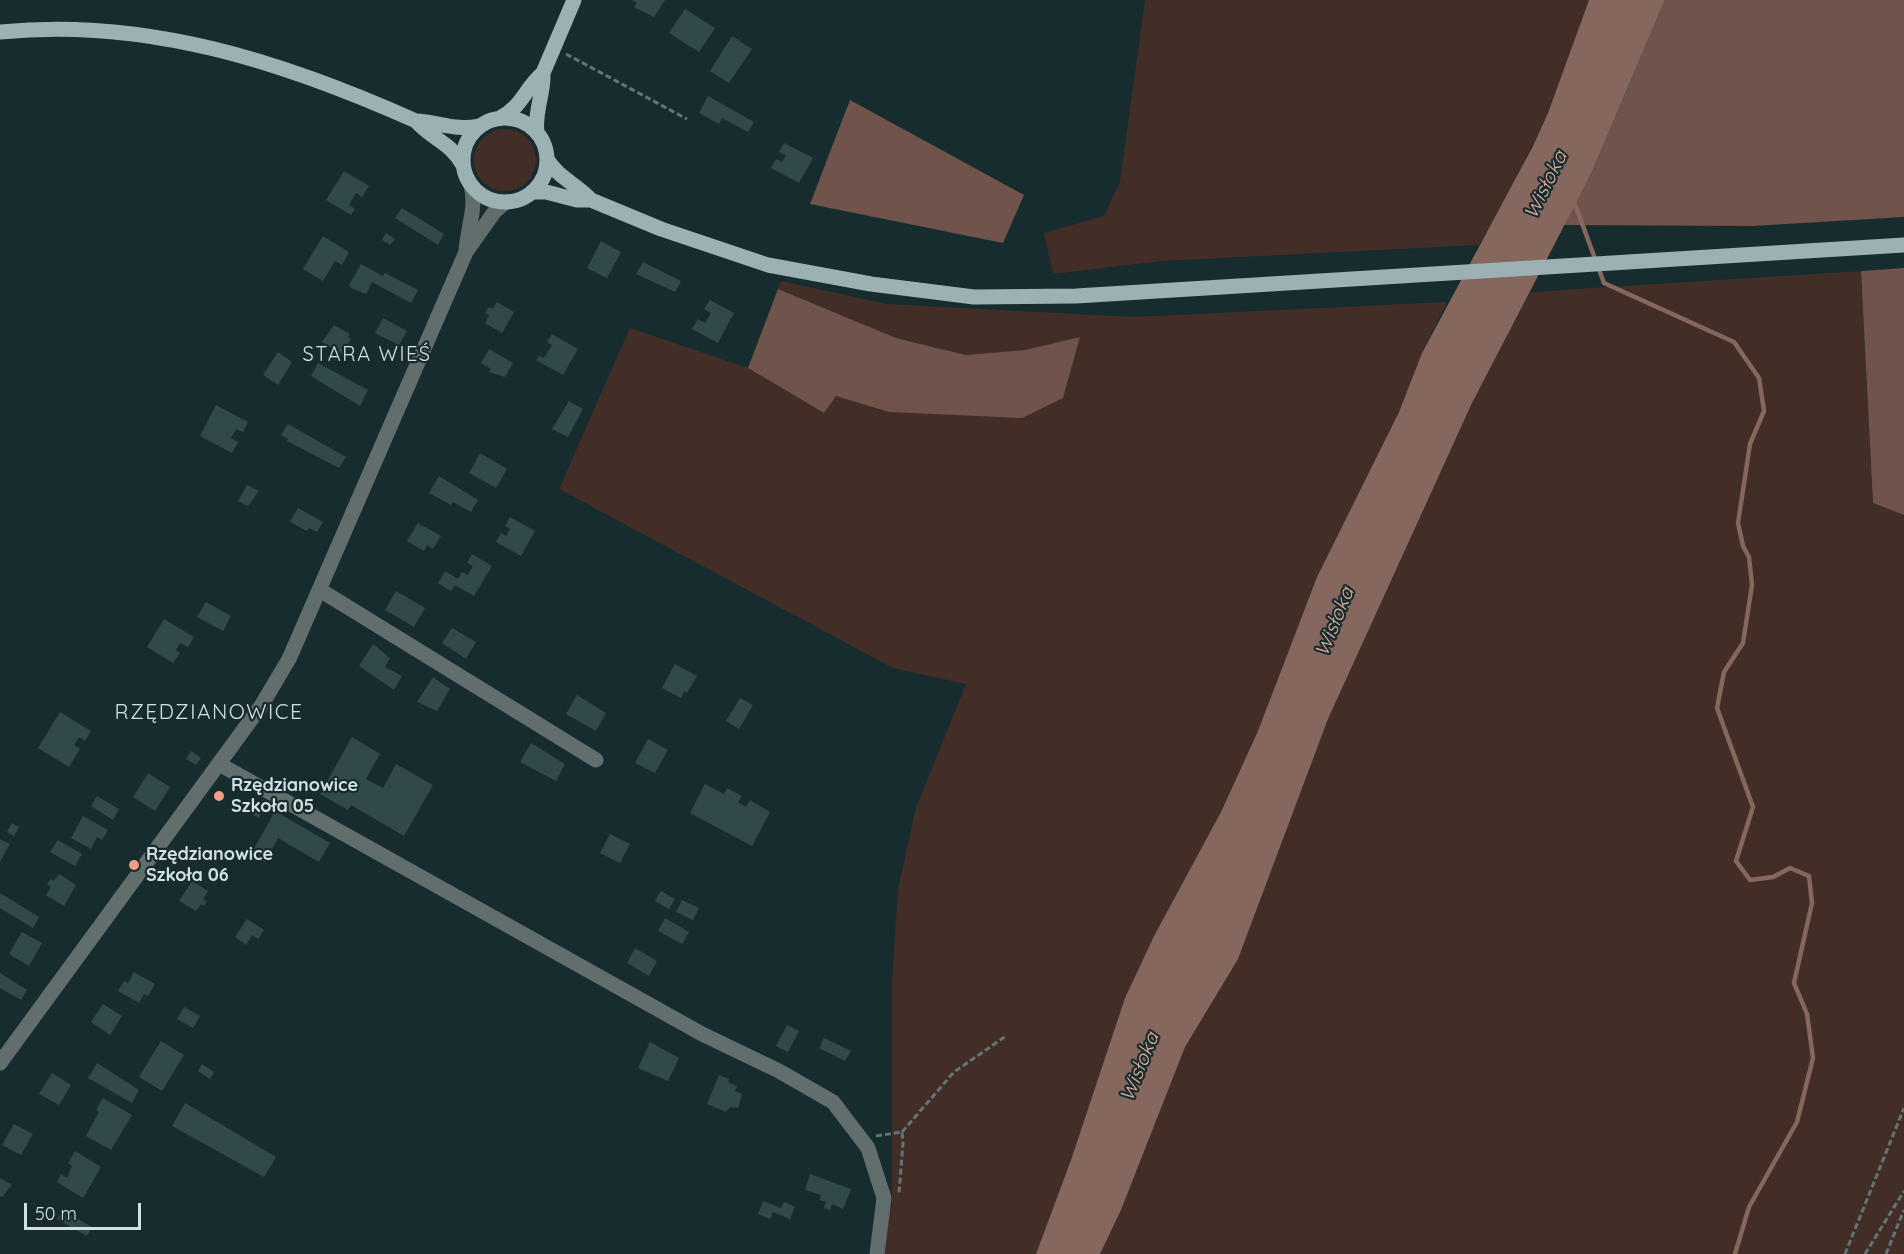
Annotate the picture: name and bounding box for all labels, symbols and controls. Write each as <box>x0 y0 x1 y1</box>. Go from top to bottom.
water label: Wisłoka <box>1519 147 1573 223</box>
district label: STARA WIEŚ <box>303 343 431 367</box>
water label: Wisłoka <box>1310 584 1360 660</box>
district label: RZĘDZIANOWICE <box>115 700 303 726</box>
place label: Rzędzianowice Szkoła 05 <box>231 775 358 818</box>
marker: Rzędzianowice Szkoła 05 <box>212 789 226 803</box>
place label: Rzędzianowice Szkoła 06 <box>146 844 273 886</box>
marker: Rzędzianowice Szkoła 06 <box>127 858 141 872</box>
water label: Wisłoka <box>1115 1029 1165 1105</box>
scale bar <box>27 1191 144 1229</box>
text: 50 m <box>35 1202 77 1225</box>

